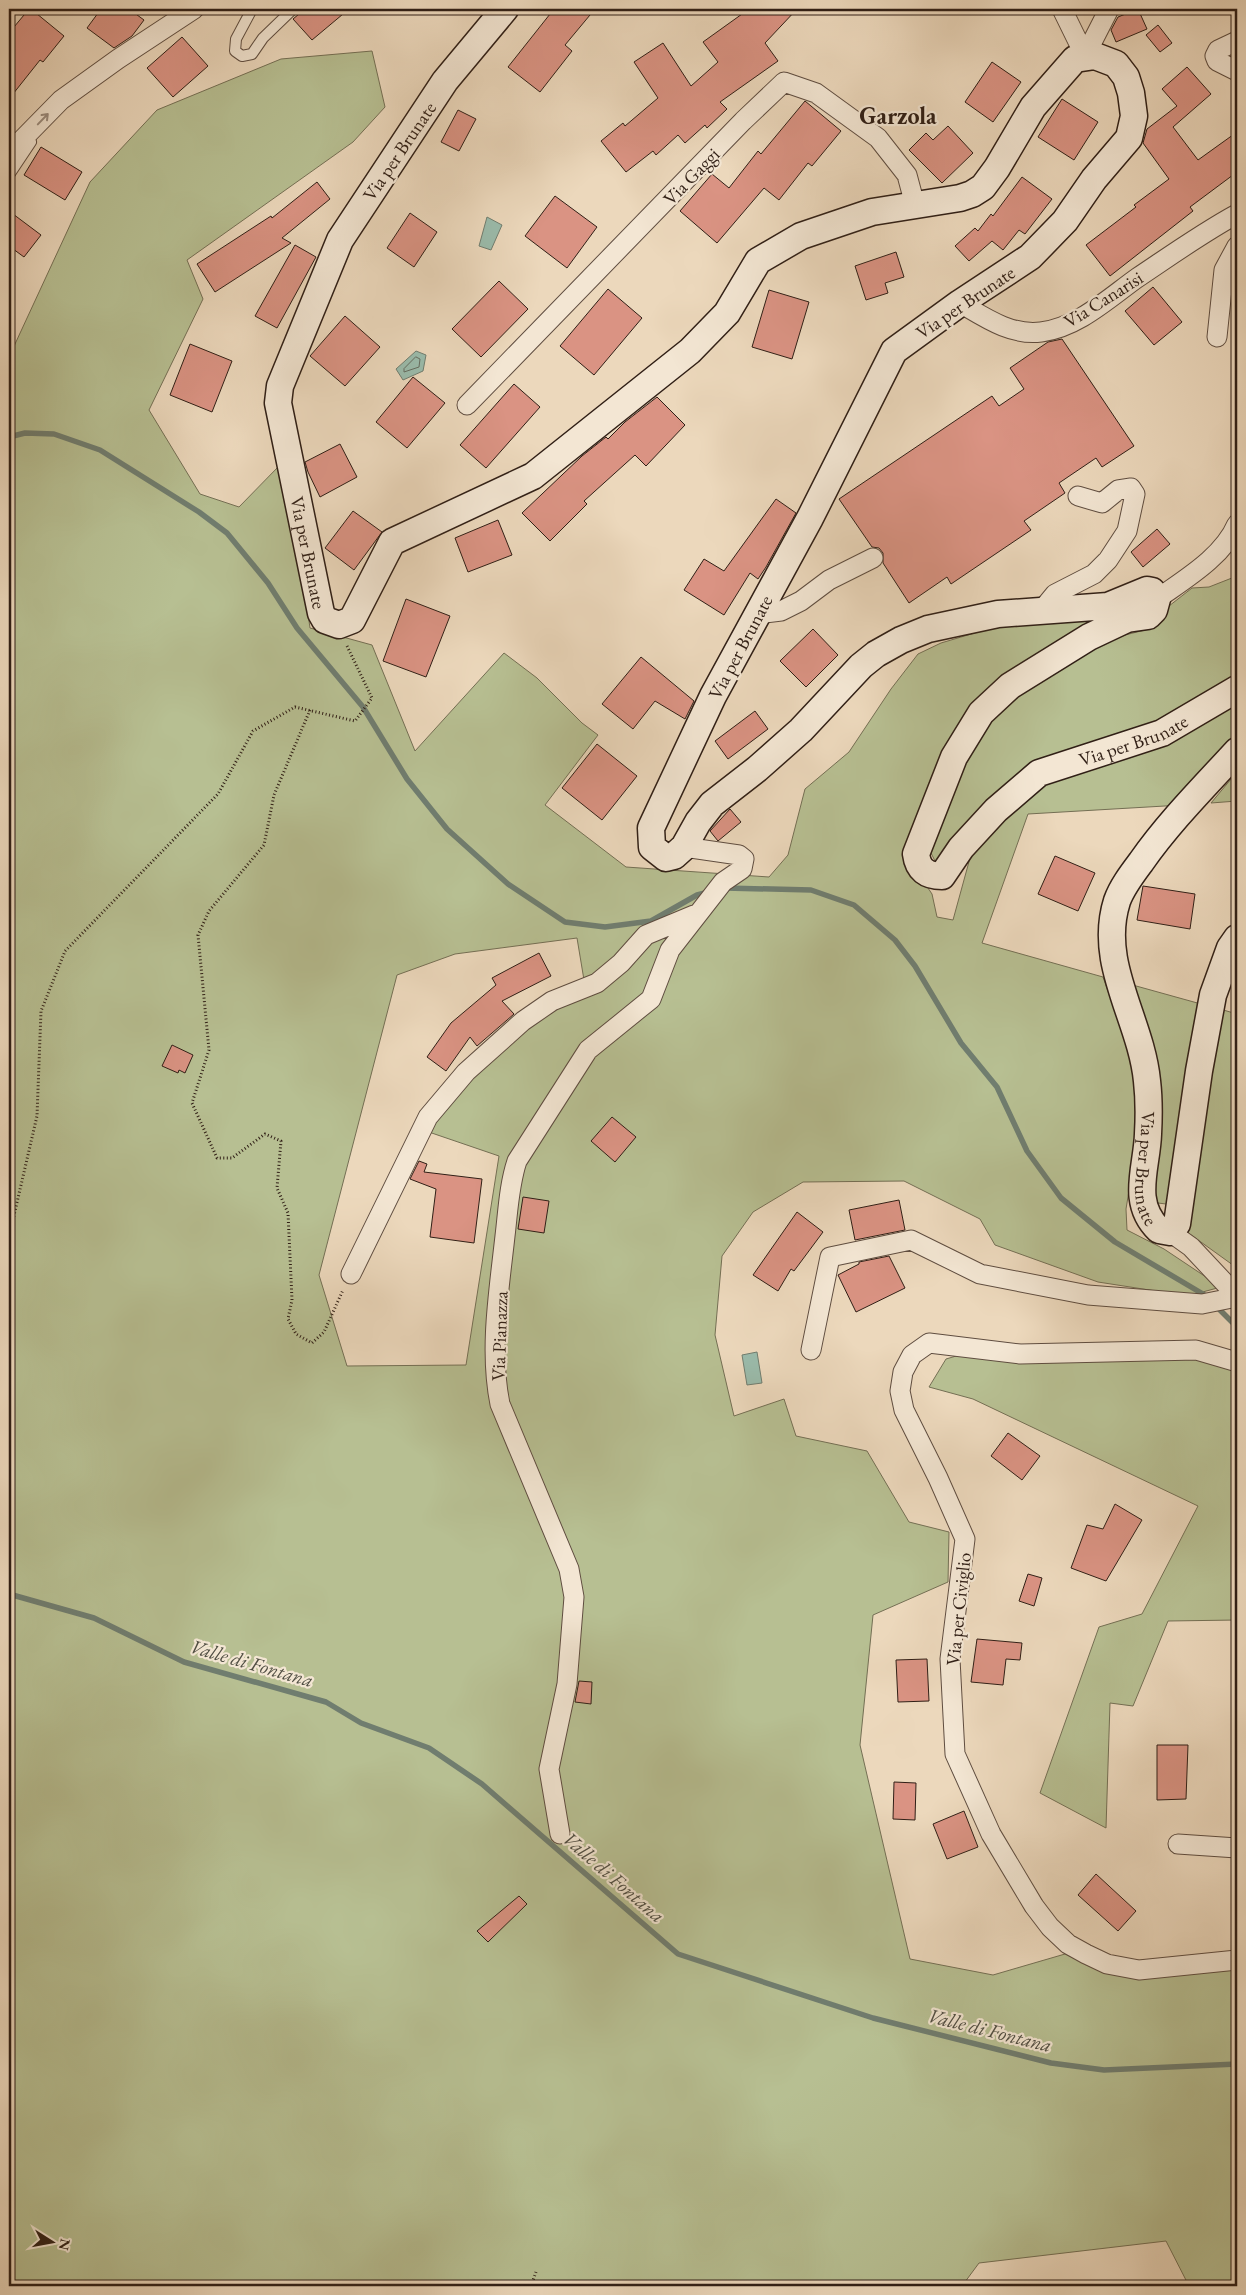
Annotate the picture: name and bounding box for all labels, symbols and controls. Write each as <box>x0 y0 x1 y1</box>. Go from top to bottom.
street label: Via per Brunate <box>357 97 442 206</box>
district label: Garzola <box>859 100 937 131</box>
one-way arrow <box>37 112 49 125</box>
street label: Via Gaggi <box>658 142 725 211</box>
street label: Via per Brunate <box>911 260 1020 345</box>
street label: Via Canarisi <box>1059 265 1148 334</box>
street label: Via per Brunate <box>284 494 332 611</box>
street label: Via per Brunate <box>703 591 778 704</box>
street label: Via per Brunate <box>1076 709 1192 772</box>
street label: Via per Brunate <box>1129 1111 1163 1231</box>
street label: Via Pianazza <box>485 1290 514 1382</box>
street label: Via per Civiglio <box>940 1551 977 1667</box>
water label: Valle di Fontana <box>188 1633 316 1693</box>
water label: Valle di Fontana <box>558 1826 670 1928</box>
water label: Valle di Fontana <box>926 2002 1054 2058</box>
north arrow <box>28 2218 78 2268</box>
text: N <box>55 2237 75 2252</box>

